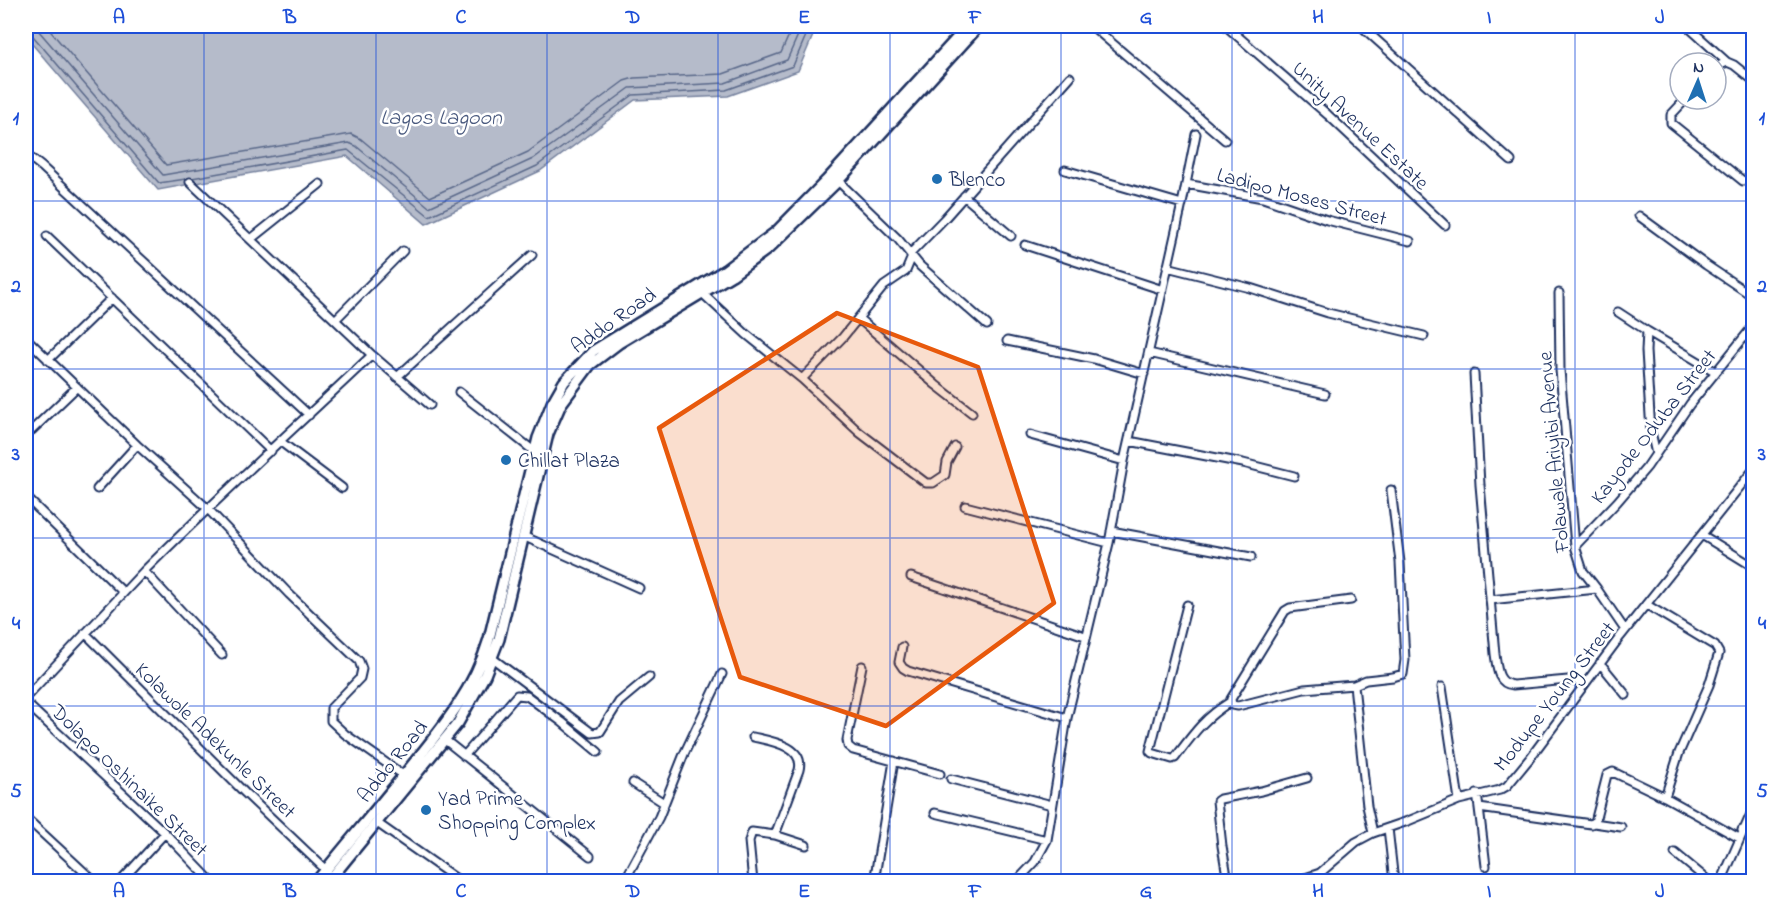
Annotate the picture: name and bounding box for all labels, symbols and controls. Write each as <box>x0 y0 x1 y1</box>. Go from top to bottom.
text: A <box>113 4 125 33</box>
text: B <box>282 4 297 33</box>
text: C <box>456 4 467 33</box>
text: D <box>625 4 640 33</box>
text: E <box>798 4 810 33</box>
text: F <box>968 4 982 33</box>
text: G <box>1140 4 1153 33</box>
text: H <box>1312 4 1324 33</box>
text: I <box>1487 4 1492 33</box>
text: J <box>1655 4 1665 33</box>
north arrow <box>1668 51 1728 111</box>
street label: Unity Avenue Estate <box>1283 55 1435 200</box>
text: N <box>1693 56 1705 80</box>
water label: Lagos Lagoon <box>380 103 503 135</box>
text: 1 <box>13 105 20 134</box>
text: 1 <box>1759 105 1766 134</box>
street label: Ladipo Moses Street <box>1213 161 1390 235</box>
place label: Blenco <box>948 166 1005 196</box>
marker: Blenco <box>930 172 944 186</box>
text: 2 <box>10 273 21 302</box>
text: 2 <box>1756 273 1767 302</box>
street label: Addo Road <box>565 281 663 362</box>
street label: Kayode Oduba Street <box>1584 343 1726 512</box>
street label: Folawale Ariyibi Avenue <box>1531 349 1581 555</box>
text: 3 <box>11 441 20 470</box>
text: 3 <box>1757 441 1766 470</box>
place label: Chillat Plaza <box>518 447 620 477</box>
marker: Chillat Plaza <box>499 453 513 467</box>
text: 4 <box>12 610 21 639</box>
text: 4 <box>1758 610 1767 639</box>
street label: Modupe Young Street <box>1487 616 1625 780</box>
street label: Kolawole Adekunle Street <box>127 656 302 827</box>
street label: Dolapo Oshinaike Street <box>42 697 214 865</box>
street label: Addo Road <box>351 714 436 810</box>
text: 5 <box>10 778 22 807</box>
text: 5 <box>1756 778 1768 807</box>
place label: Yad Prime Shopping Complex <box>438 785 596 841</box>
marker: Yad Prime Shopping Complex <box>419 803 433 817</box>
text: A <box>113 878 125 907</box>
text: B <box>282 878 297 907</box>
text: C <box>456 878 467 907</box>
text: D <box>625 878 640 907</box>
text: E <box>798 878 810 907</box>
text: F <box>968 878 982 907</box>
text: G <box>1140 878 1153 907</box>
text: H <box>1312 878 1324 907</box>
text: I <box>1487 878 1492 907</box>
text: J <box>1655 878 1665 907</box>

